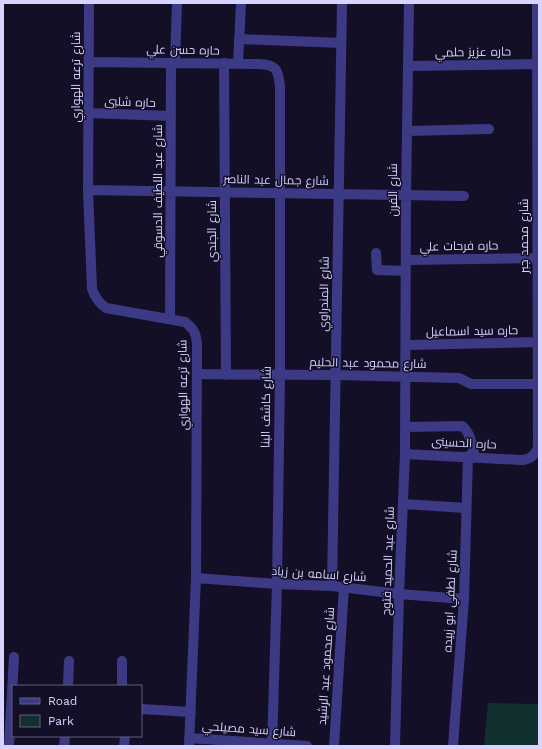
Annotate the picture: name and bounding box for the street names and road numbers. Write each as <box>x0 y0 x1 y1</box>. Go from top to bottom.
street label: شارع ترعه الهواري <box>69 32 86 122</box>
street label: حاره حسن علي <box>146 42 220 61</box>
street label: حاره عزيز حلمي <box>435 44 511 63</box>
street label: حاره شلبى <box>104 94 156 110</box>
street label: شارع عبد اللطيف الدسوقي <box>151 124 168 258</box>
street label: شارع الفرن <box>386 163 401 217</box>
street label: شارع جمال عبد الناصر <box>222 172 329 189</box>
street label: شارع محمد جبر <box>517 199 532 274</box>
street label: شارع الجندي <box>205 200 222 262</box>
street label: حاره فرحات علي <box>419 238 499 257</box>
street label: شارع المندراوي <box>316 256 335 332</box>
street label: حاره سيد اسماعيل <box>426 323 518 339</box>
street label: شارع ترعه الهواري <box>175 339 194 431</box>
street label: شارع محمود عبد الحليم <box>309 355 427 372</box>
street label: شارع كاشف البنا <box>258 366 275 448</box>
street label: حاره الحسينى <box>431 434 497 452</box>
street label: شارع عبد الحميد فتوح <box>379 506 398 616</box>
street label: شارع لطفي ابو زبيده <box>440 549 463 653</box>
street label: شارع اسامه بن زياد <box>271 564 367 585</box>
street label: شارع محمود عبد الرشيد <box>315 606 338 726</box>
street label: شارع سيد مصيلحي <box>201 719 297 742</box>

